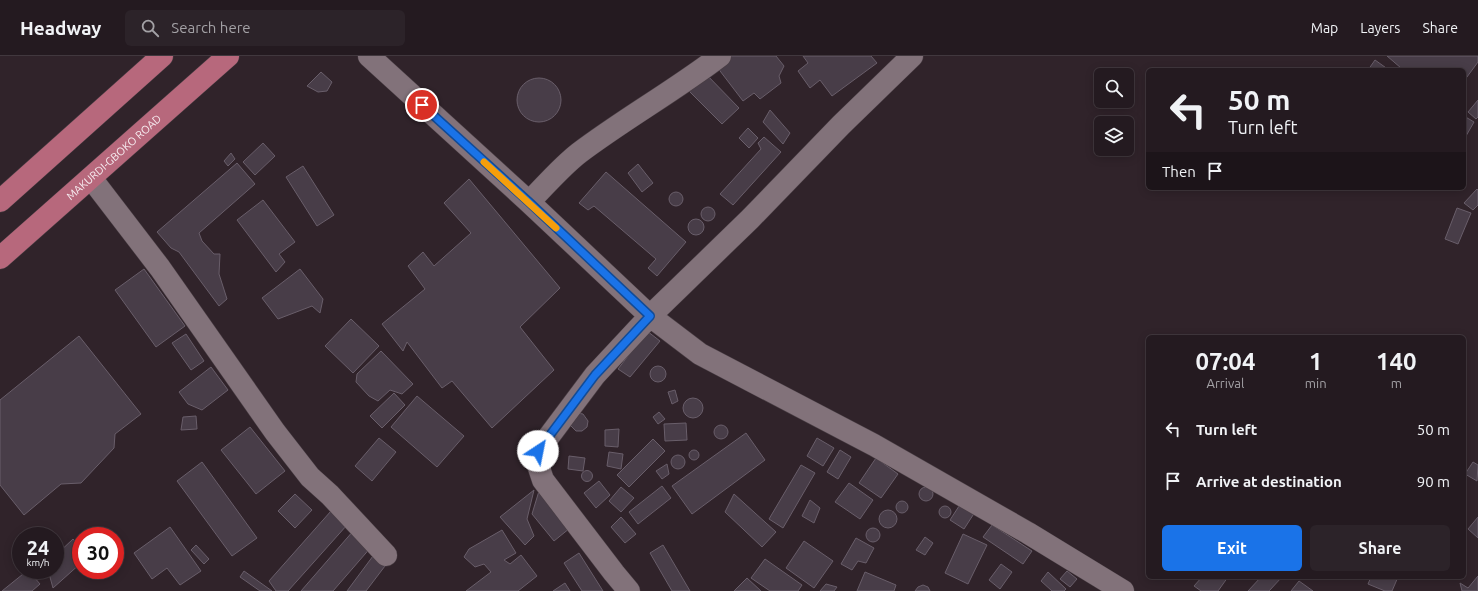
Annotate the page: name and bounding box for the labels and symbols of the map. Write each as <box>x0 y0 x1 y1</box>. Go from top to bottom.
pin <box>405 88 439 122</box>
street label: MAKURDI-GBOKO ROAD <box>64 112 164 202</box>
position arrow <box>517 430 559 472</box>
speed limit sign: 30 <box>72 527 124 579</box>

